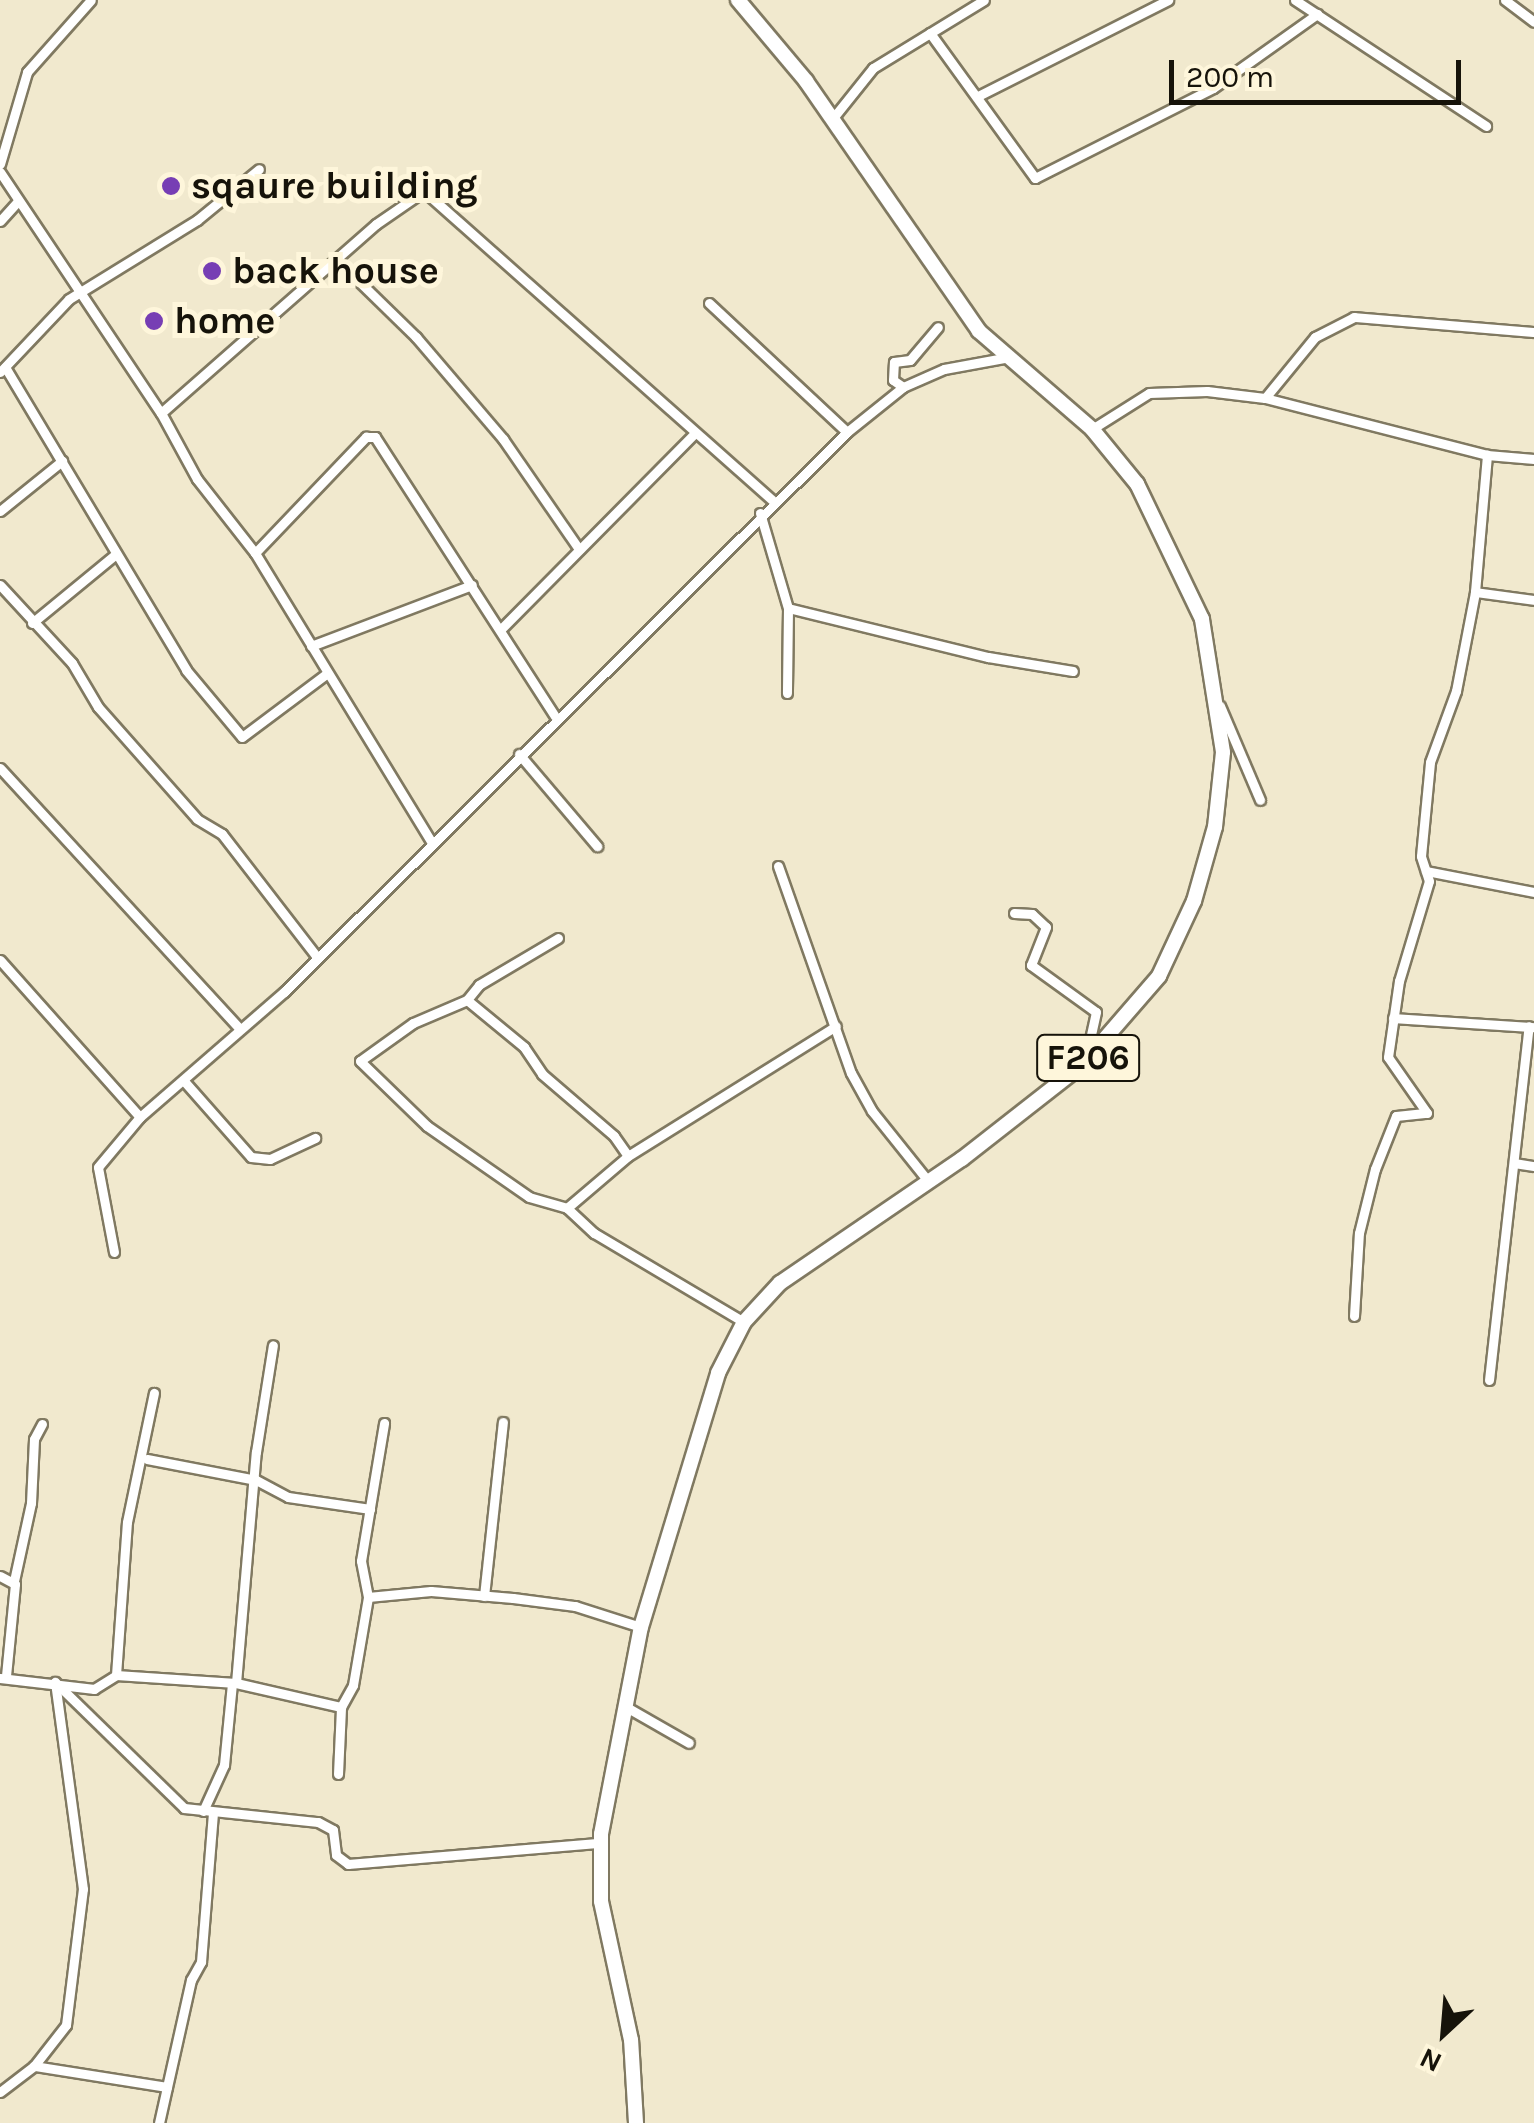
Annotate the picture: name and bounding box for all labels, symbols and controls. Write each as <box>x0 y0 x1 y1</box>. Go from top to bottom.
scale bar <box>1174 40 1466 102</box>
text: 200 m <box>1186 59 1274 95</box>
place label: sqaure building <box>191 163 478 209</box>
marker: sqaure building <box>160 175 182 197</box>
place label: back house <box>232 248 439 294</box>
marker: back house <box>201 260 223 282</box>
place label: home <box>174 298 275 344</box>
marker: home <box>143 310 165 332</box>
road number: F206 <box>1036 1028 1140 1088</box>
north arrow <box>1394 1983 1494 2083</box>
text: N <box>1414 2041 1447 2080</box>

